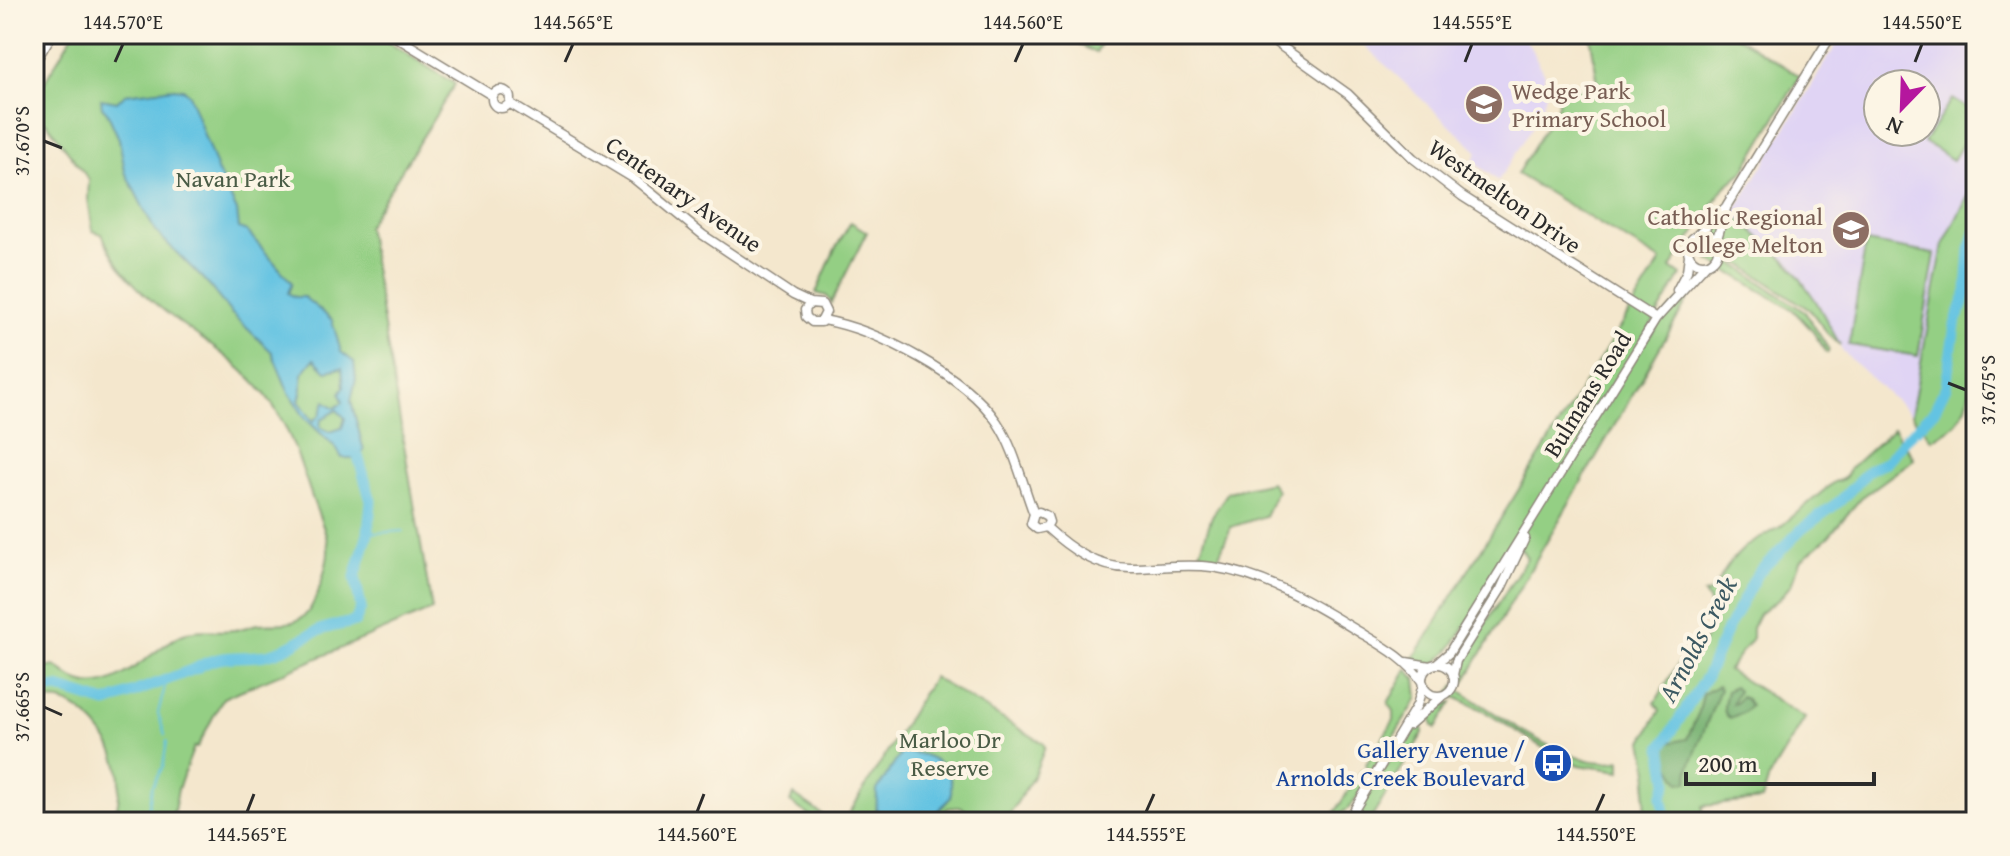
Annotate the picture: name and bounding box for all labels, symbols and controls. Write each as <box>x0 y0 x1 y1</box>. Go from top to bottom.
text: 144.570°E <box>83 7 163 36</box>
text: 144.565°E <box>533 7 613 36</box>
text: 144.560°E <box>983 7 1063 36</box>
text: 144.555°E <box>1432 7 1512 36</box>
text: 144.550°E <box>1882 7 1962 36</box>
north arrow <box>1862 68 1942 148</box>
place label: Wedge Park Primary School <box>1512 73 1667 136</box>
school or university icon: Wedge Park Primary School <box>1463 83 1505 125</box>
text: 37.670°S <box>7 106 36 176</box>
text: N <box>1881 109 1907 144</box>
street label: Centenary Avenue <box>599 127 769 261</box>
street label: Westmelton Drive <box>1421 130 1589 262</box>
park label: Navan Park <box>176 161 291 196</box>
place label: Catholic Regional College Melton <box>1647 199 1824 262</box>
school or university icon: Catholic Regional College Melton <box>1830 209 1872 251</box>
street label: Bulmans Road <box>1534 324 1640 464</box>
text: 37.675°S <box>1973 355 2002 425</box>
water label: Arnolds Creek <box>1647 569 1746 709</box>
text: 37.665°S <box>7 672 36 742</box>
park label: Marloo Dr Reserve <box>899 722 1001 785</box>
place label: Gallery Avenue / Arnolds Creek Boulevard <box>1276 732 1525 795</box>
scale bar <box>1686 736 1874 786</box>
bus stop icon: Gallery Avenue / Arnolds Creek Boulevard <box>1532 742 1574 784</box>
text: 200 m <box>1698 746 1758 781</box>
text: 144.565°E <box>207 819 287 848</box>
text: 144.560°E <box>657 819 737 848</box>
text: 144.555°E <box>1106 819 1186 848</box>
text: 144.550°E <box>1556 819 1636 848</box>

